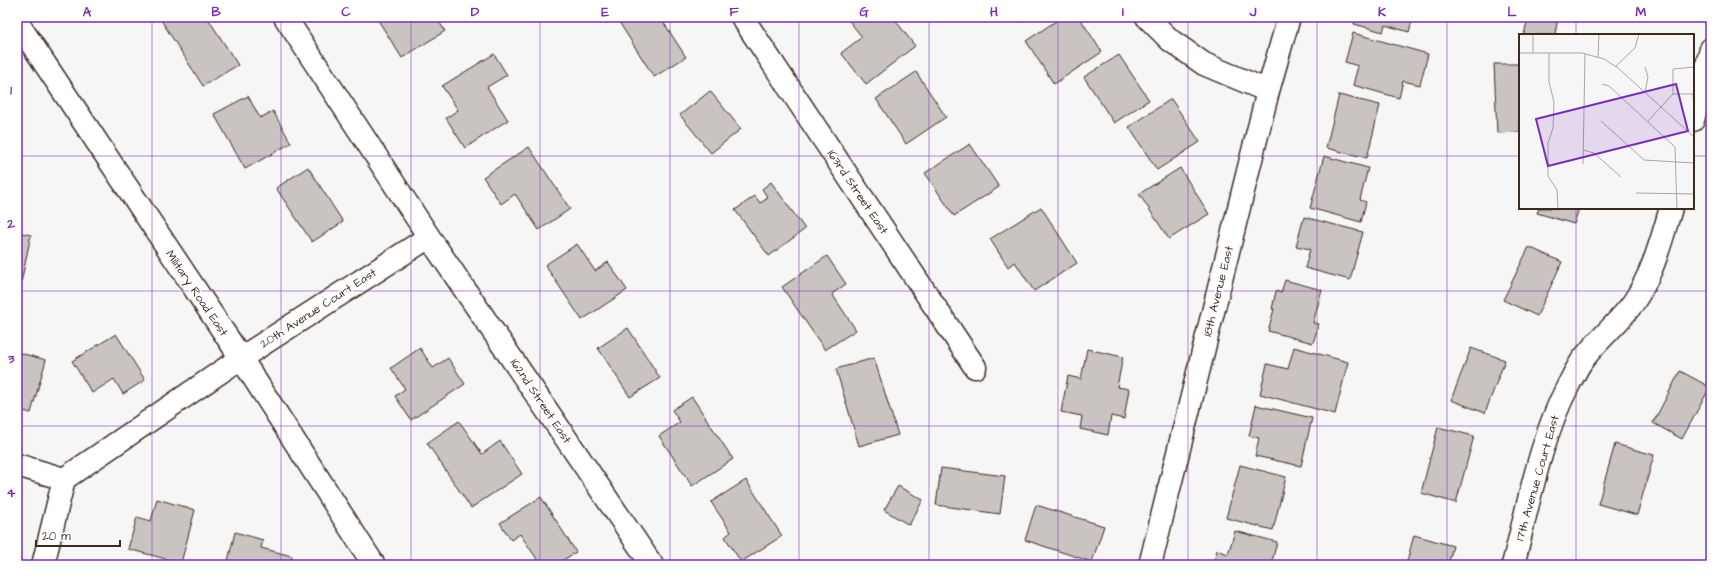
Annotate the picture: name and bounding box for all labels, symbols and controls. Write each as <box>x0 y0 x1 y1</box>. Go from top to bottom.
text: A <box>83 3 92 21</box>
text: B <box>211 3 221 21</box>
text: C <box>341 3 351 21</box>
text: D <box>471 3 480 21</box>
text: E <box>601 3 609 21</box>
text: F <box>729 3 739 21</box>
text: G <box>859 3 869 21</box>
text: H <box>990 3 998 21</box>
text: I <box>1122 3 1124 21</box>
text: J <box>1249 3 1257 21</box>
text: K <box>1378 3 1386 21</box>
text: L <box>1507 3 1517 21</box>
text: M <box>1636 3 1647 21</box>
inset map <box>1519 34 1694 209</box>
text: 1 <box>10 81 12 99</box>
street label: 163rd Street East <box>823 147 892 238</box>
text: 2 <box>6 215 15 233</box>
street label: 18th Avenue East <box>1199 244 1238 338</box>
street label: Military Road East <box>161 247 232 341</box>
street label: 20th Avenue Court East <box>257 264 380 352</box>
text: 3 <box>7 350 15 368</box>
street label: 162nd Street East <box>506 356 575 447</box>
street label: 17th Avenue Court East <box>1511 413 1564 543</box>
text: 4 <box>7 484 16 502</box>
scale bar <box>36 522 120 548</box>
text: 20 m <box>42 528 71 545</box>

